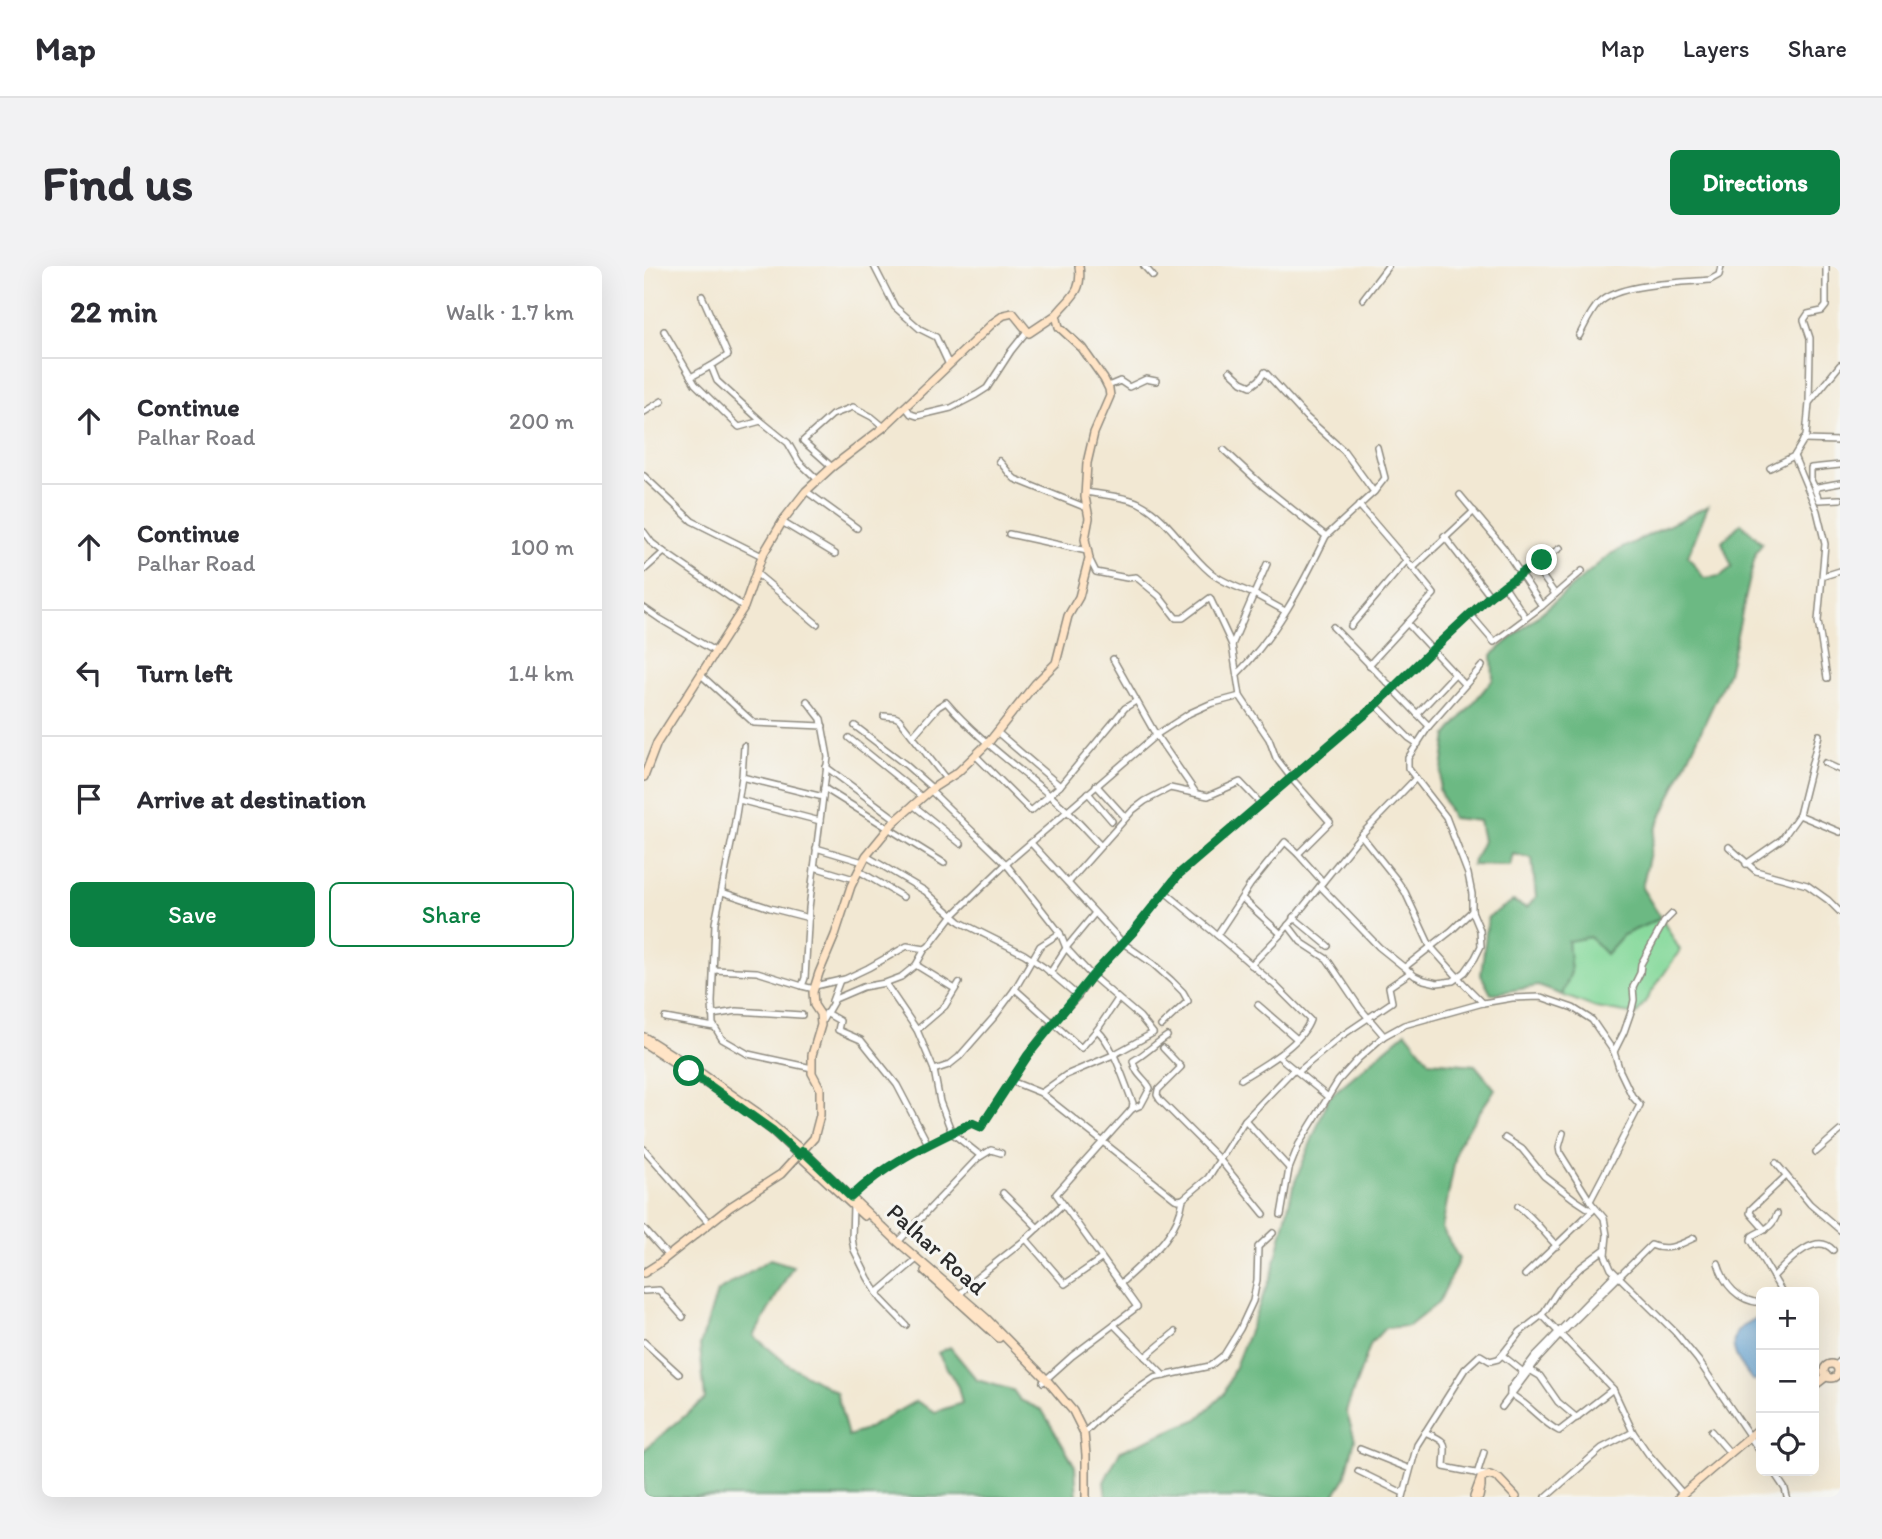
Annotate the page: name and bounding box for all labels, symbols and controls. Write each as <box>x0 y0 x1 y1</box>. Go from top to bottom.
text: Map <box>35 29 96 68</box>
text: Map <box>1601 34 1645 63</box>
text: Layers <box>1683 34 1750 63</box>
text: Share <box>1788 34 1847 63</box>
button: Directions <box>1670 150 1840 215</box>
text: Find us <box>42 153 193 212</box>
text: 22 min <box>70 293 157 330</box>
text: Walk · 1.7 km <box>446 298 574 326</box>
text: Continue <box>137 391 240 423</box>
icon: ahead <box>70 402 108 440</box>
text: 200 m <box>509 407 574 435</box>
text: Palhar Road <box>137 423 256 451</box>
text: Continue <box>137 517 240 549</box>
icon: ahead <box>70 528 108 566</box>
text: 100 m <box>510 533 574 561</box>
route end <box>1526 544 1557 575</box>
text: Palhar Road <box>137 549 256 577</box>
icon: left <box>70 654 108 692</box>
text: Turn left <box>137 657 233 689</box>
text: 1.4 km <box>508 659 574 687</box>
icon: arrive <box>70 780 108 818</box>
text: Arrive at destination <box>137 783 366 815</box>
button: Save <box>70 882 315 947</box>
button: Share <box>329 882 574 947</box>
route start <box>673 1055 704 1086</box>
street label: Palhar Road <box>881 1197 993 1301</box>
map controls <box>1756 1287 1819 1476</box>
button: + <box>1756 1287 1819 1350</box>
button: − <box>1756 1350 1819 1413</box>
button: locate <box>1756 1413 1819 1476</box>

